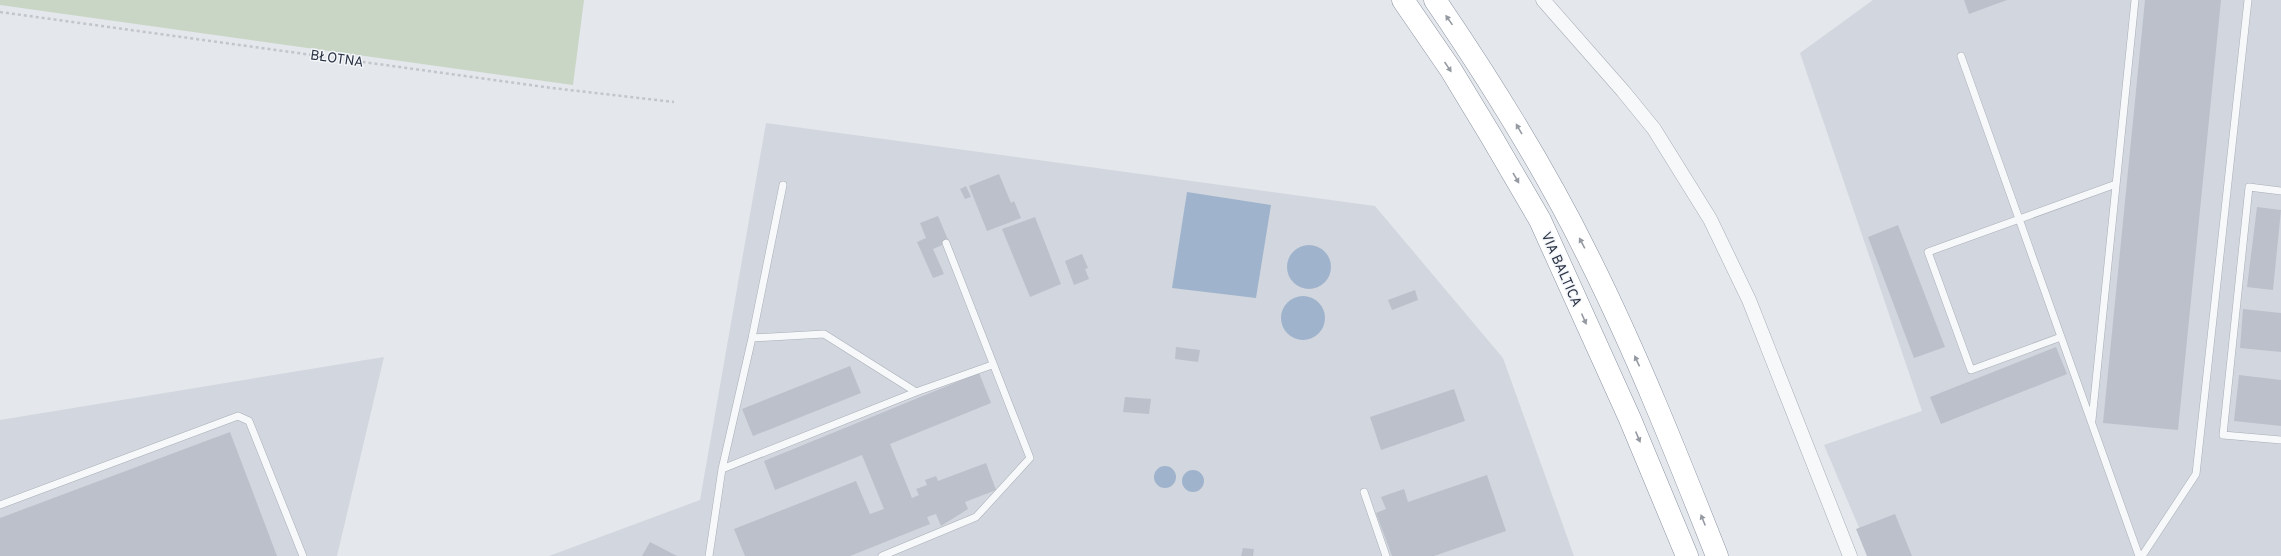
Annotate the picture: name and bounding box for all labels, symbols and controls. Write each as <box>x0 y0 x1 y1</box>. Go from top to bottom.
one-way arrow <box>1445 15 1453 25</box>
street label: BŁOTNA <box>309 47 365 72</box>
one-way arrow <box>1444 62 1452 72</box>
one-way arrow <box>1515 123 1522 135</box>
one-way arrow <box>1512 172 1519 184</box>
street label: VIA BALTICA <box>1537 230 1585 310</box>
one-way arrow <box>1578 237 1585 249</box>
one-way arrow <box>1582 313 1588 325</box>
one-way arrow <box>1634 355 1640 366</box>
one-way arrow <box>1635 432 1641 444</box>
one-way arrow <box>1699 513 1705 525</box>

